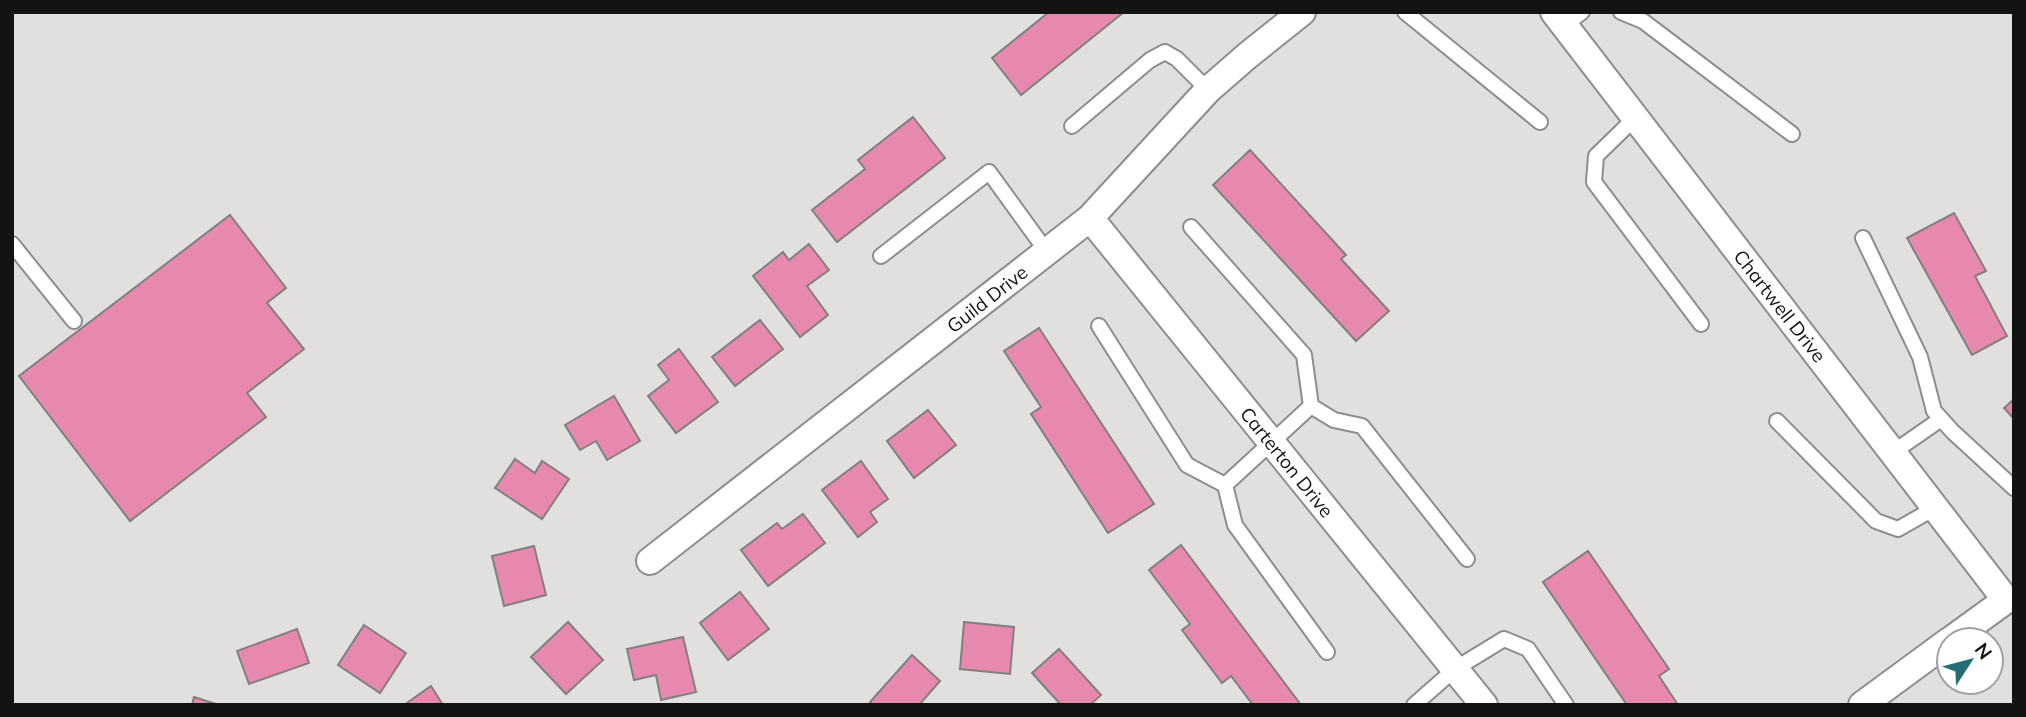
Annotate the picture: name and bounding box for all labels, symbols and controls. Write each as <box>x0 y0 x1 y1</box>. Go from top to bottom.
street label: Chartwell Drive <box>1729 245 1831 367</box>
street label: Guild Drive <box>942 260 1032 338</box>
street label: Carterton Drive <box>1235 402 1339 522</box>
north arrow <box>1935 626 2005 696</box>
text: N <box>1970 638 1998 664</box>

